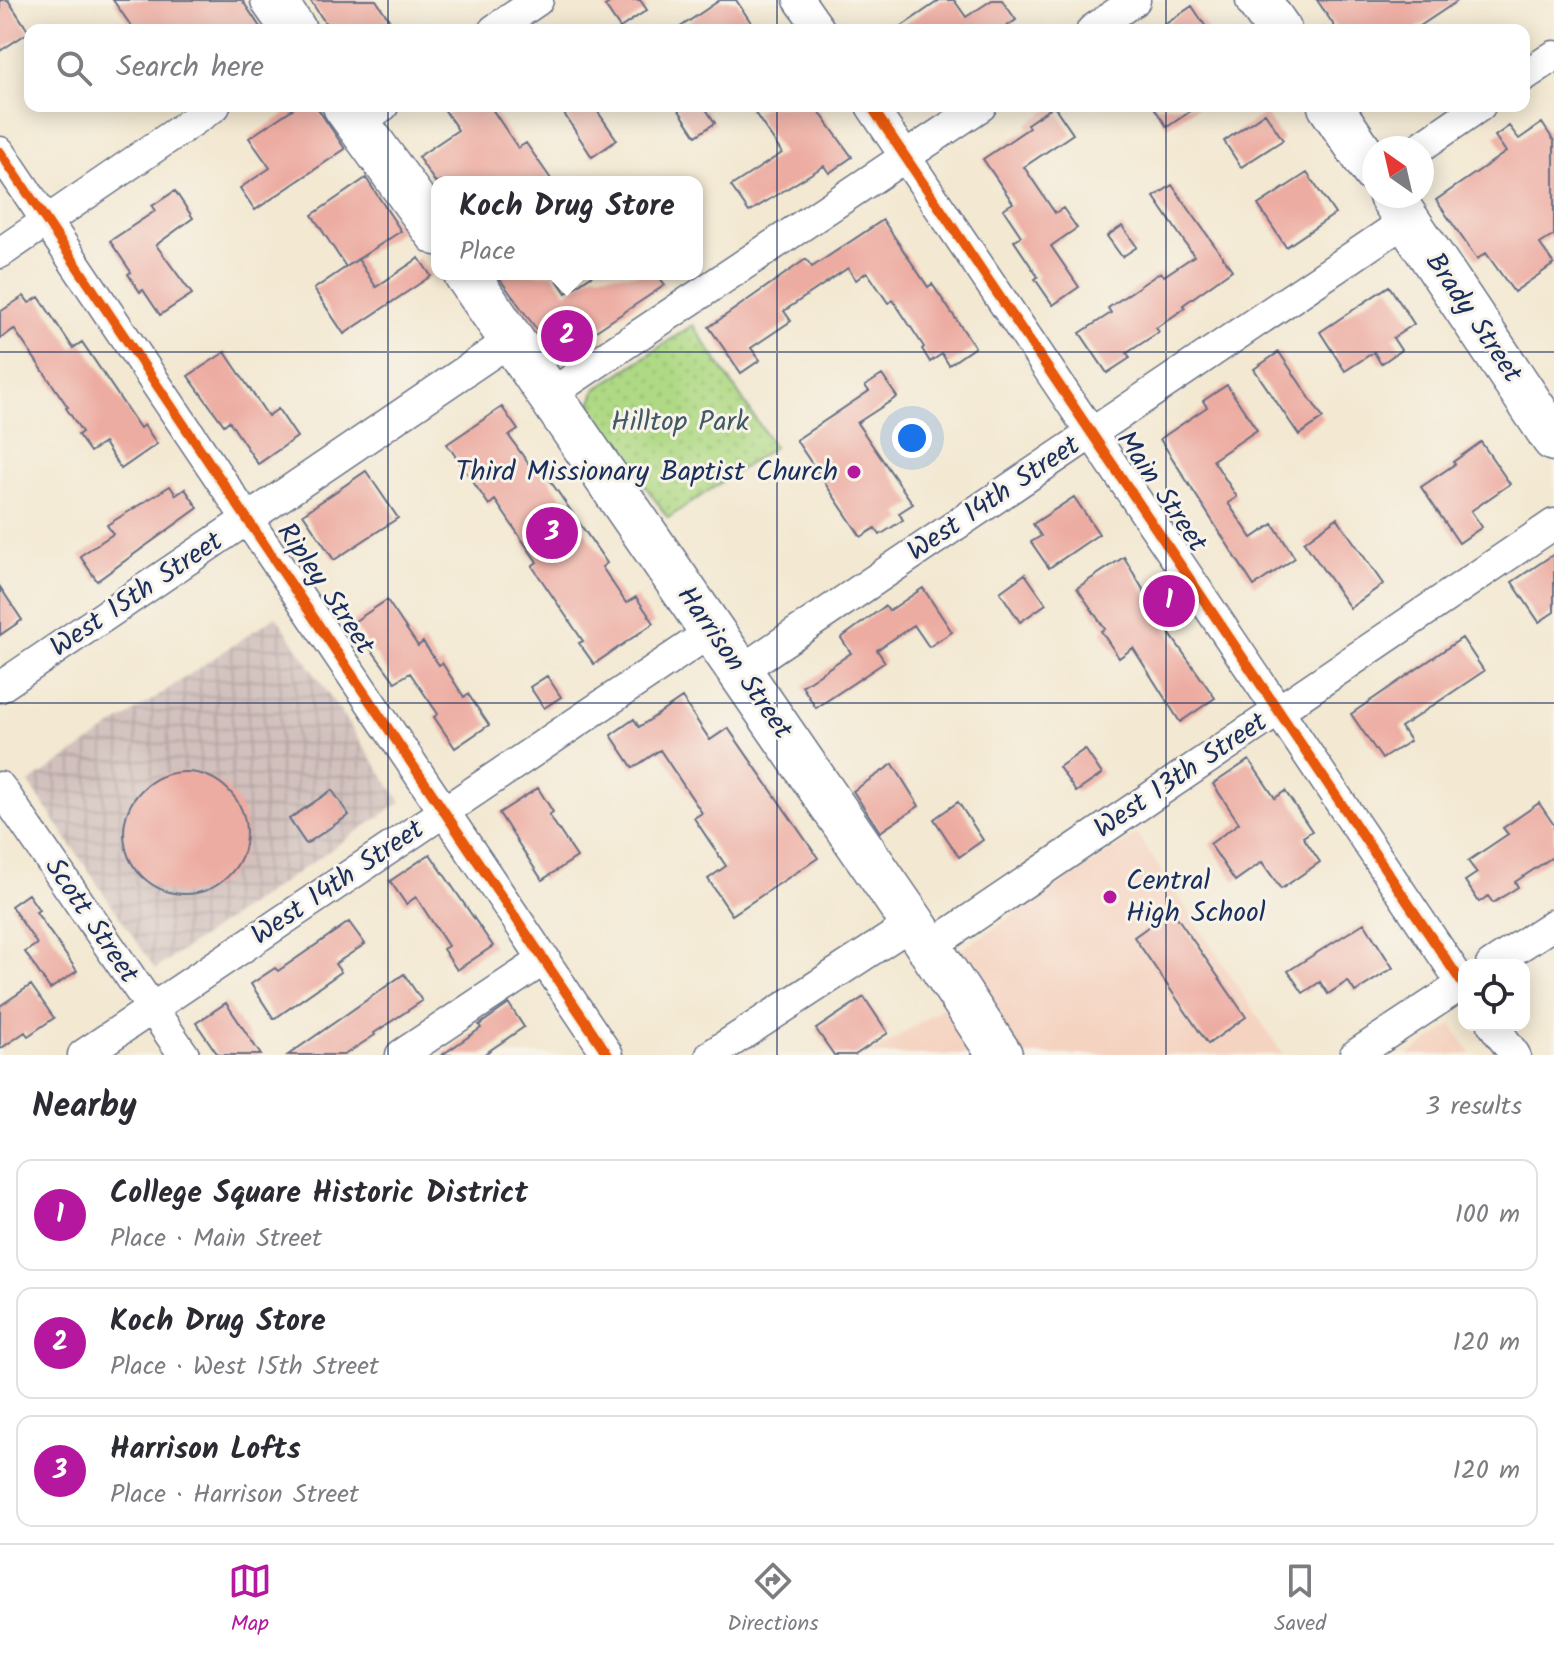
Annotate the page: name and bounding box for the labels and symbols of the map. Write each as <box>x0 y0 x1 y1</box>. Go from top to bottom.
north arrow <box>1362 136 1434 208</box>
street label: Brady Street <box>1413 243 1534 394</box>
pin: 2 <box>541 306 593 366</box>
park label: Hilltop Park <box>611 400 750 445</box>
your location <box>892 418 932 458</box>
street label: Main Street <box>1103 422 1219 563</box>
street label: West 14th Street <box>898 424 1091 574</box>
place label: Third Missionary Baptist Church <box>455 450 838 495</box>
marker: Third Missionary Baptist Church <box>845 463 863 481</box>
pin: 3 <box>526 503 578 563</box>
street label: Ripley Street <box>264 514 387 665</box>
street label: West 15th Street <box>41 520 234 670</box>
pin: 1 <box>1143 571 1195 631</box>
street label: Harrison Street <box>664 577 804 750</box>
street label: West 13th Street <box>1085 700 1278 851</box>
street label: West 14th Street <box>242 808 435 958</box>
street label: Scott Street <box>32 849 151 994</box>
place label: Central High School <box>1126 859 1266 936</box>
marker: Central High School <box>1101 888 1119 906</box>

